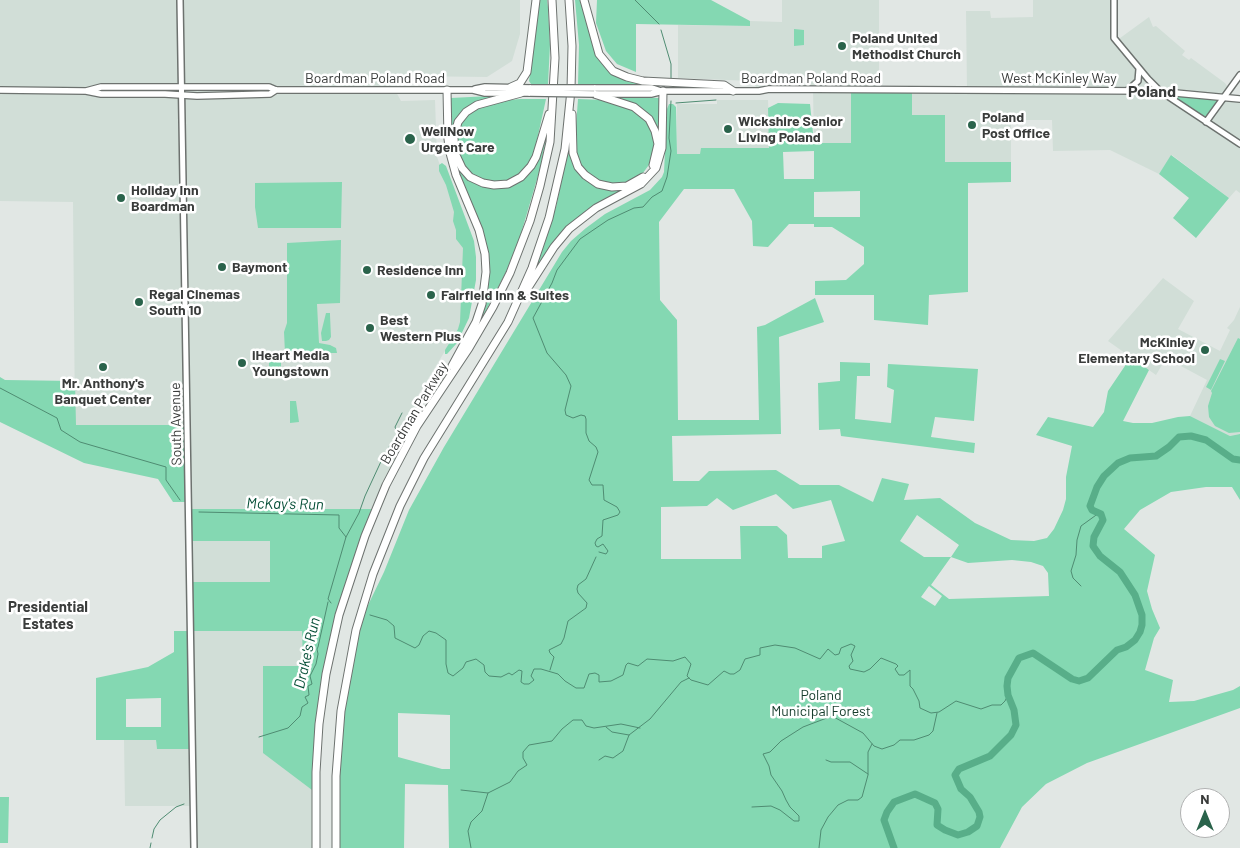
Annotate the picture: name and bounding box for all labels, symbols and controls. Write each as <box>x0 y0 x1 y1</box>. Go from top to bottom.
place label: Poland United Methodist Church <box>852 30 961 62</box>
marker: Poland United Methodist Church <box>836 40 848 52</box>
street label: Boardman Poland Road <box>305 70 445 86</box>
street label: Boardman Poland Road <box>741 70 881 86</box>
street label: West McKinley Way <box>1001 70 1117 86</box>
district label: Poland <box>1128 82 1176 102</box>
place label: Poland Post Office <box>982 109 1050 142</box>
place label: Wickshire Senior Living Poland <box>738 113 843 146</box>
marker: Poland Post Office <box>966 119 978 131</box>
place label: WellNow Urgent Care <box>421 123 495 156</box>
marker: Wickshire Senior Living Poland <box>722 123 734 135</box>
marker: WellNow Urgent Care <box>403 132 417 146</box>
place label: Holiday Inn Boardman <box>131 182 199 214</box>
marker: Holiday Inn Boardman <box>115 192 127 204</box>
place label: Baymont <box>232 259 287 275</box>
marker: Baymont <box>216 261 228 273</box>
place label: Residence Inn <box>377 262 464 278</box>
marker: Residence Inn <box>361 264 373 276</box>
place label: Regal Cinemas South 10 <box>149 286 240 318</box>
place label: Fairfield Inn & Suites <box>441 287 569 303</box>
marker: Fairfield Inn & Suites <box>425 289 437 301</box>
marker: Regal Cinemas South 10 <box>133 296 145 308</box>
place label: Best Western Plus <box>380 312 461 344</box>
marker: Best Western Plus <box>364 322 376 334</box>
place label: McKinley Elementary School <box>1078 334 1195 367</box>
marker: McKinley Elementary School <box>1199 344 1211 356</box>
place label: iHeart Media Youngstown <box>252 347 329 380</box>
marker: iHeart Media Youngstown <box>236 357 248 369</box>
street label: Boardman Parkway <box>377 359 451 467</box>
marker: Mr. Anthony's Banquet Center <box>97 361 109 373</box>
place label: Mr. Anthony's Banquet Center <box>55 375 151 408</box>
street label: South Avenue <box>167 382 185 466</box>
water label: McKay's Run <box>246 494 324 514</box>
district label: Presidential Estates <box>8 598 88 633</box>
water label: Drake's Run <box>290 616 324 690</box>
park label: Poland Municipal Forest <box>771 687 871 720</box>
north arrow <box>1180 788 1230 838</box>
text: N <box>1200 790 1210 807</box>

